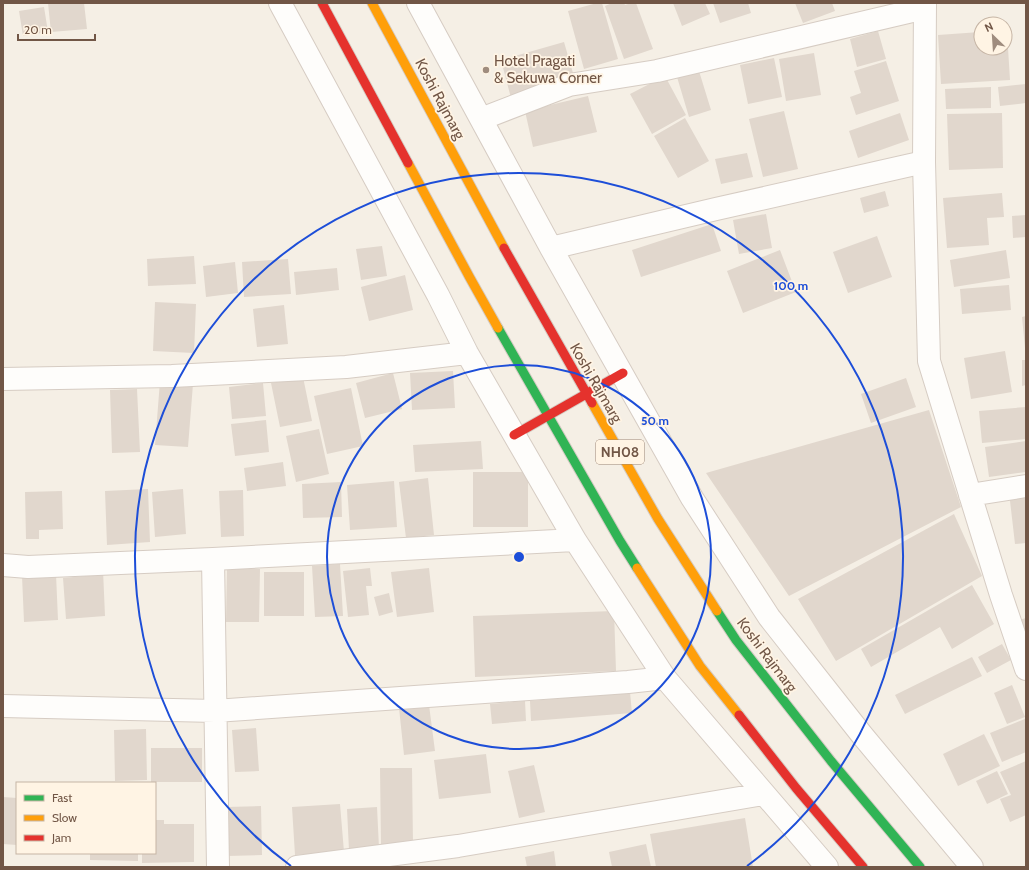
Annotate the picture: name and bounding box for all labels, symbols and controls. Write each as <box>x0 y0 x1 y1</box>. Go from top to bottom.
scale bar <box>18 16 95 42</box>
north arrow <box>973 16 1013 56</box>
text: N <box>982 19 995 35</box>
text: 20 m <box>24 22 52 37</box>
place label: Hotel Pragati & Sekuwa Corner <box>494 52 602 87</box>
street label: Koshi Rajmarg <box>411 56 469 143</box>
marker: Hotel Pragati & Sekuwa Corner <box>481 65 491 75</box>
text: 100 m <box>774 278 808 293</box>
street label: Koshi Rajmarg <box>566 340 626 426</box>
text: 50 m <box>641 413 669 428</box>
road number: NH08 <box>596 440 644 464</box>
centre of rings <box>512 550 526 564</box>
street label: Koshi Rajmarg <box>733 614 801 696</box>
legend <box>16 782 156 854</box>
text: Fast <box>52 790 72 805</box>
text: Slow <box>52 810 77 825</box>
text: Jam <box>51 830 71 845</box>

